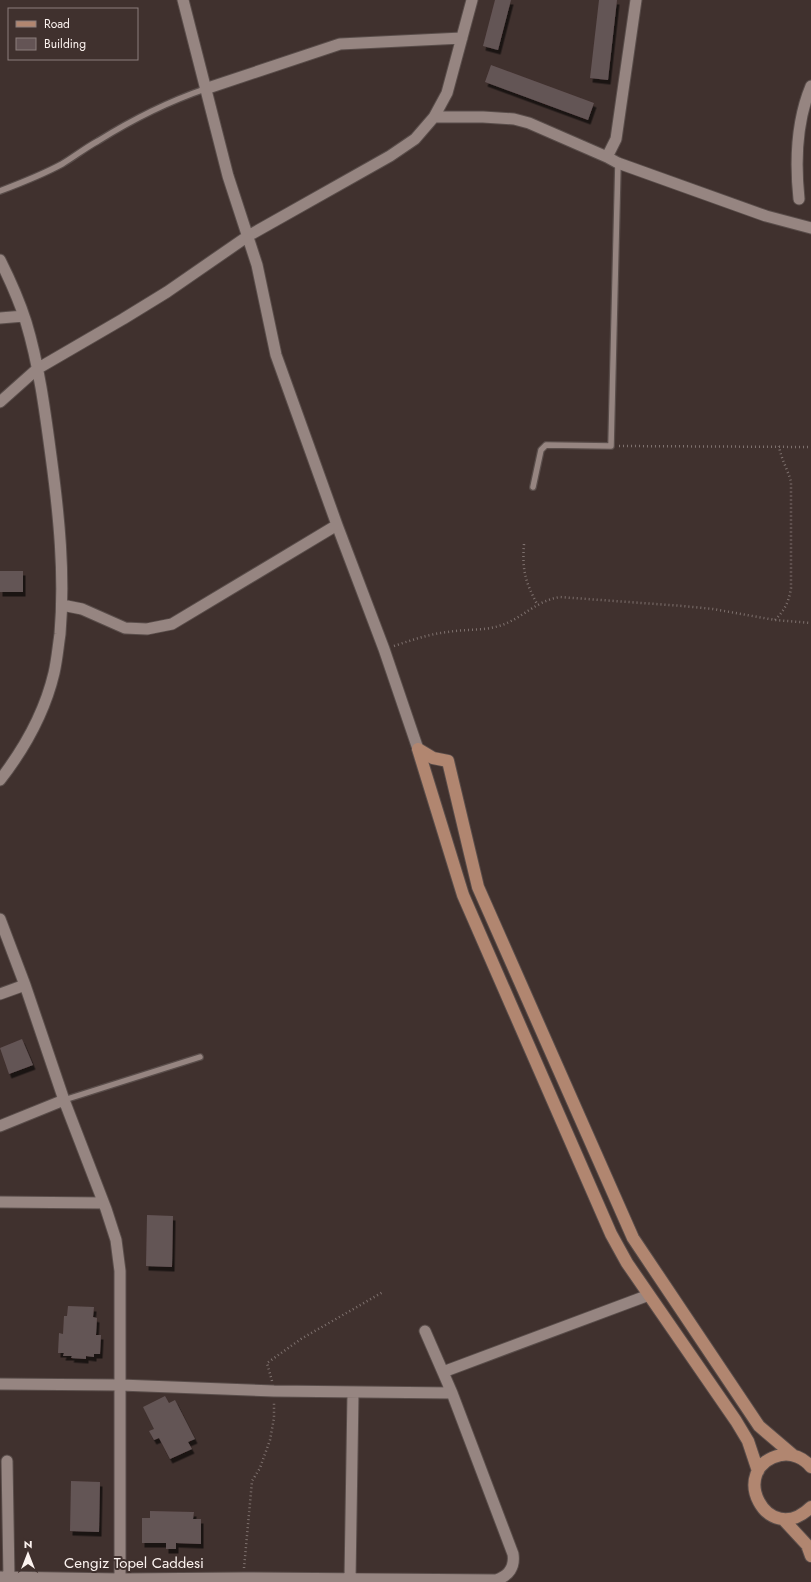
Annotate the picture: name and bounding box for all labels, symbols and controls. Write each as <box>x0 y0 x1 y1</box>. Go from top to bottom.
legend <box>8 8 138 60</box>
text: Road <box>44 15 70 33</box>
text: Building <box>44 35 86 53</box>
north arrow <box>8 1534 48 1574</box>
text: N <box>24 1536 32 1552</box>
street label: Cengiz Topel Caddesi <box>64 1552 204 1574</box>

